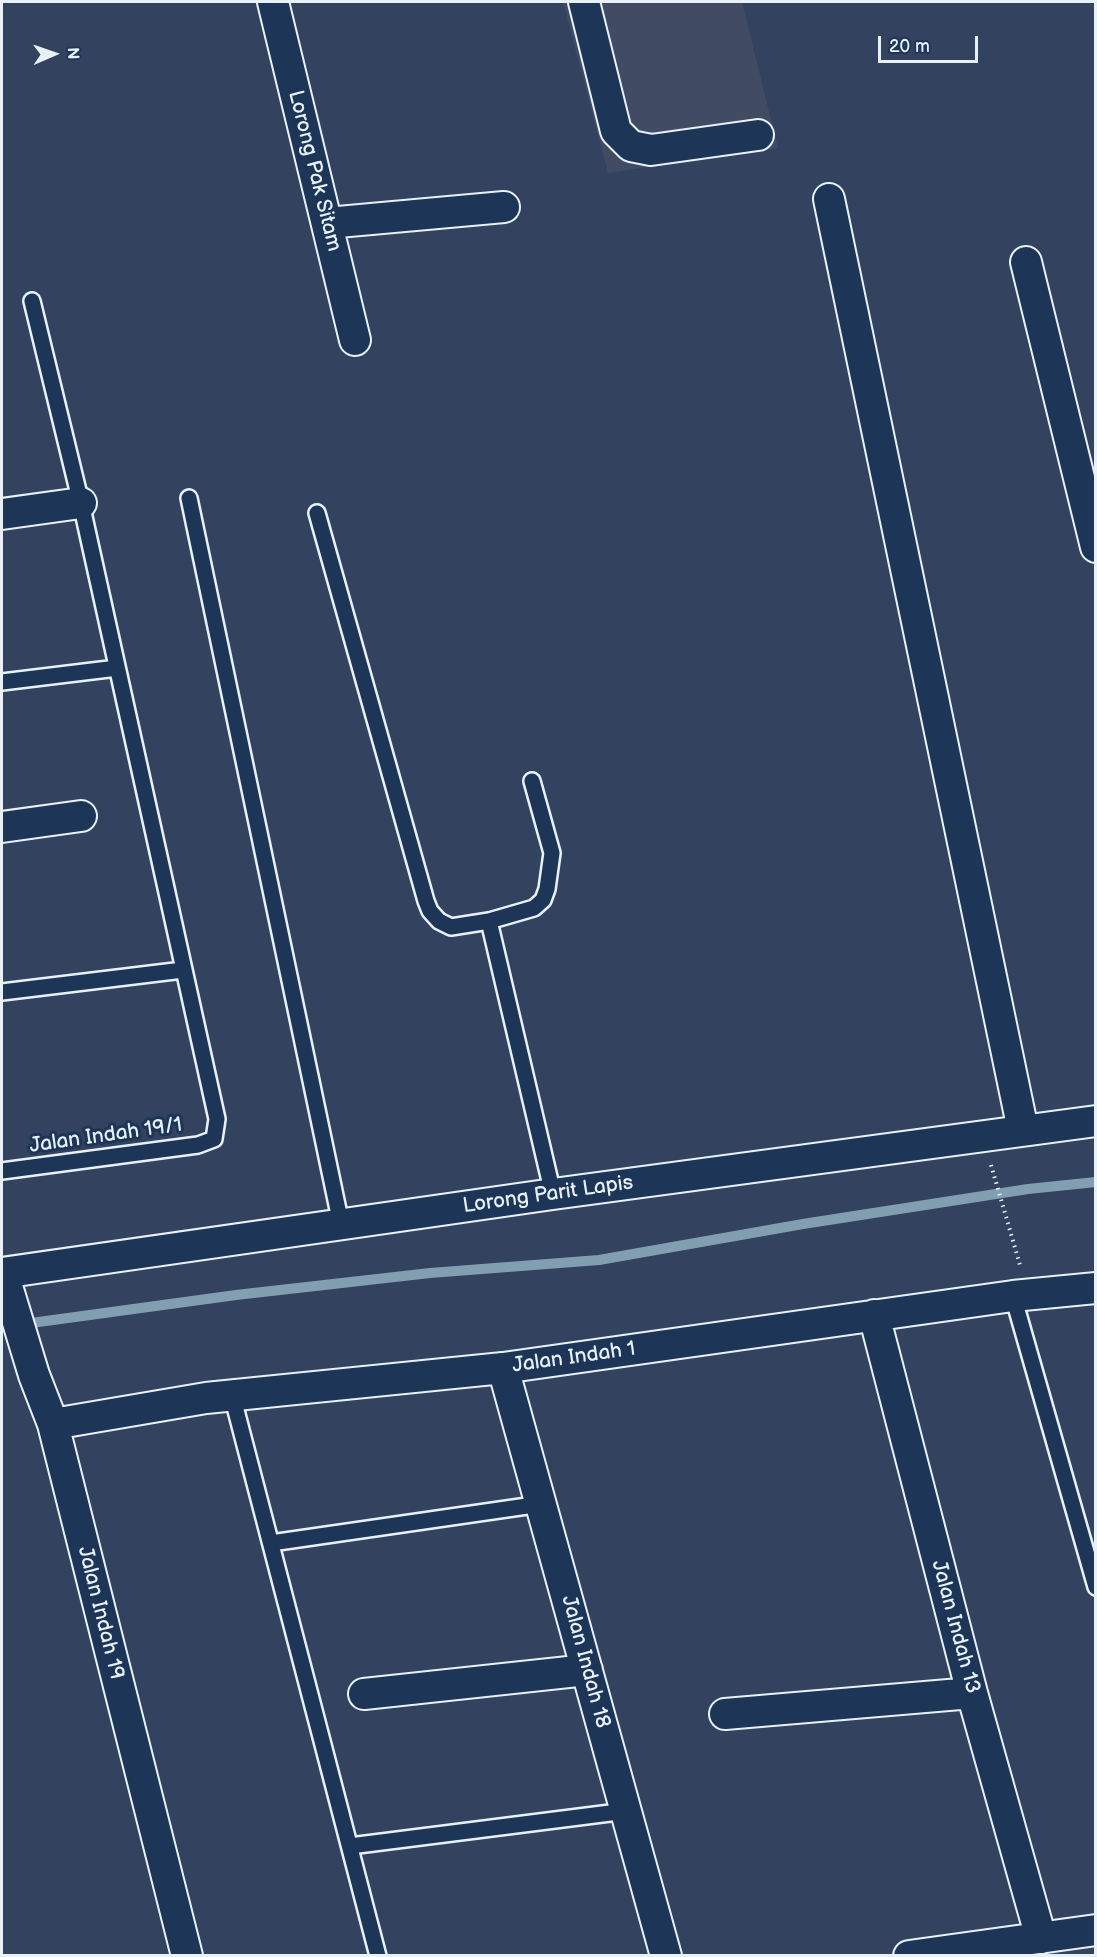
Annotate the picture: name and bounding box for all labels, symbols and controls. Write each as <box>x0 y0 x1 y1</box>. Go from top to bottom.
north arrow <box>24 24 84 84</box>
scale bar <box>881 24 982 62</box>
text: 20 m <box>889 36 930 57</box>
text: N <box>63 47 82 60</box>
street label: Lorong Pak Sitam <box>282 88 346 254</box>
street label: Jalan Indah 19/1 <box>28 1113 184 1159</box>
street label: Lorong Parit Lapis <box>461 1171 635 1219</box>
street label: Jalan Indah 1 <box>511 1337 637 1379</box>
street label: Jalan Indah 19 <box>71 1544 129 1682</box>
street label: Jalan Indah 13 <box>925 1558 985 1696</box>
street label: Jalan Indah 18 <box>555 1593 615 1731</box>

